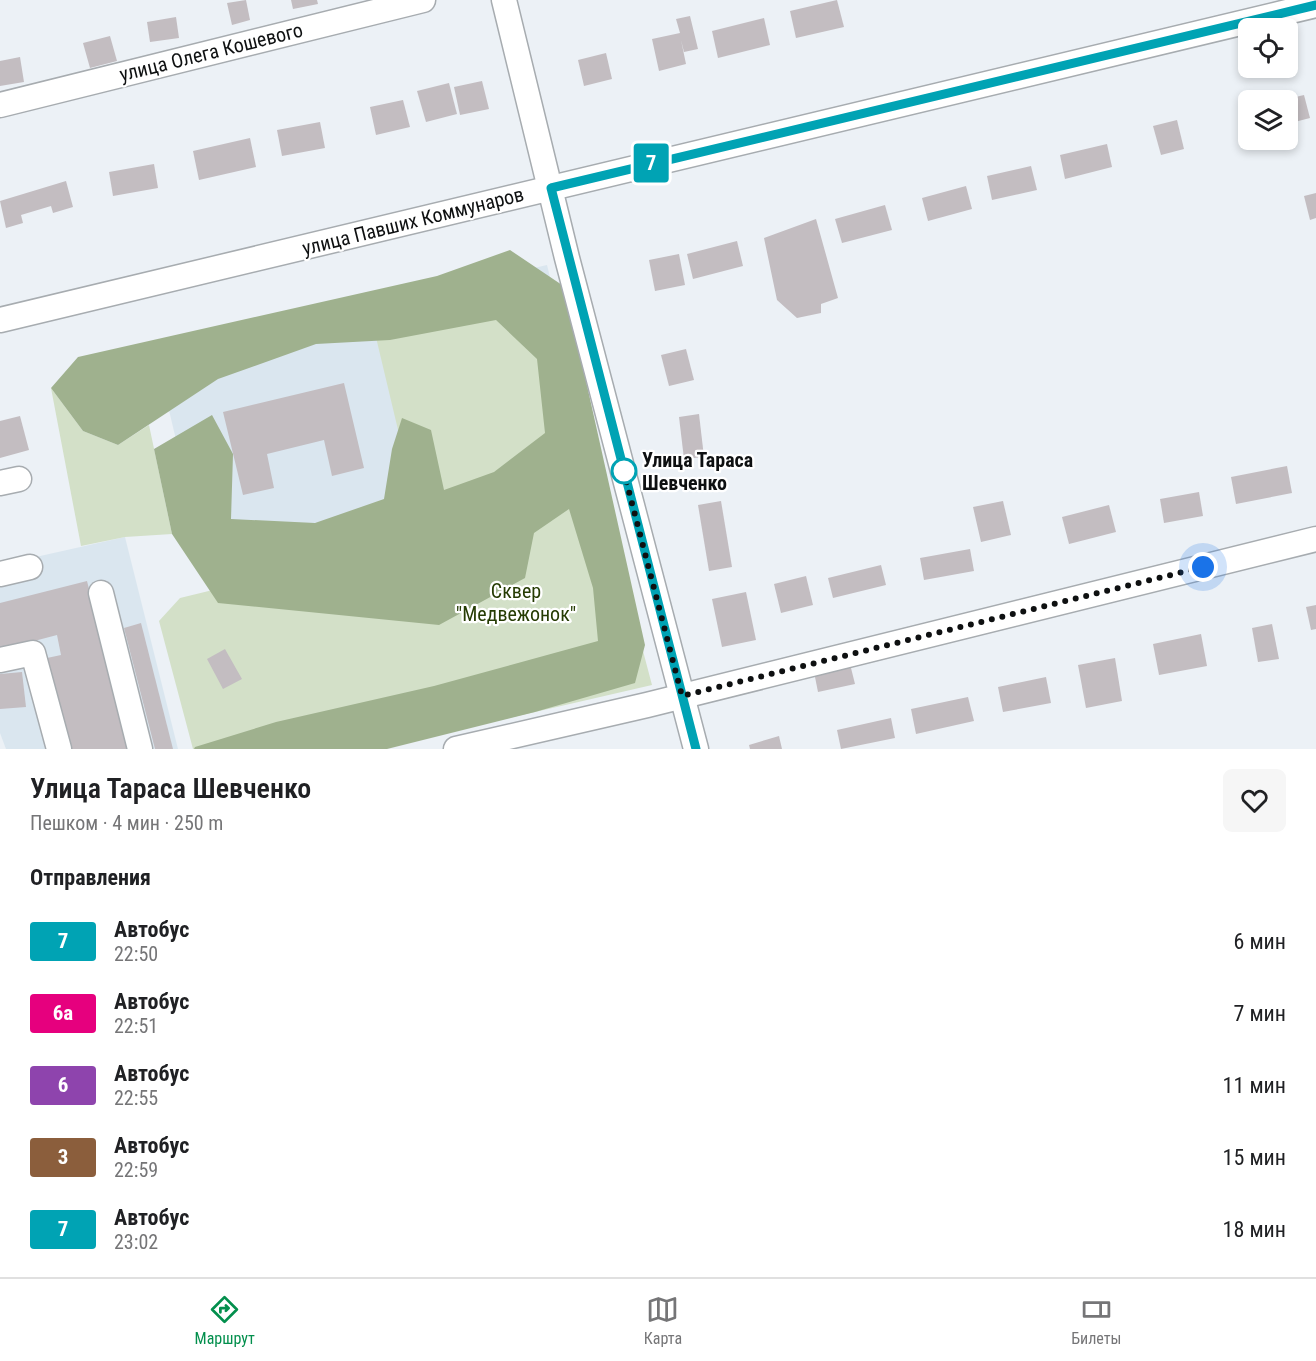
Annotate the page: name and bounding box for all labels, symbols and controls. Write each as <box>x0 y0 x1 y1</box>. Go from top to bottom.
street label: улица Олега Кошевого <box>117 18 305 86</box>
map controls <box>1238 18 1298 150</box>
button: locate <box>1238 18 1298 78</box>
button: layers <box>1238 90 1298 150</box>
line badge: 7 <box>632 144 670 182</box>
text: 7 <box>646 151 656 175</box>
street label: улица Павших Коммунаров <box>300 182 526 260</box>
place label: Улица Тараса Шевченко <box>642 448 753 495</box>
marker: Улица Тараса Шевченко <box>611 458 637 484</box>
your location <box>1188 552 1218 582</box>
park label: Сквер "Медвежонок" <box>456 579 576 626</box>
button: heart <box>1223 769 1286 832</box>
text: Улица Тараса Шевченко <box>30 772 311 805</box>
text: Пешком · 4 мин · 250 m <box>30 811 223 835</box>
text: Отправления <box>30 865 151 890</box>
text: Автобус <box>114 917 189 942</box>
text: 7 <box>58 929 68 953</box>
text: 6 мин <box>1233 929 1286 954</box>
text: 22:50 <box>114 942 158 966</box>
text: Автобус <box>114 989 189 1014</box>
text: 6а <box>53 1001 73 1025</box>
text: 7 мин <box>1233 1001 1286 1026</box>
text: 22:51 <box>114 1014 158 1038</box>
text: Автобус <box>114 1061 189 1086</box>
text: 6 <box>58 1073 68 1097</box>
text: 11 мин <box>1223 1073 1286 1098</box>
text: 22:55 <box>114 1086 158 1110</box>
text: Автобус <box>114 1133 189 1158</box>
text: 3 <box>58 1145 68 1169</box>
text: 15 мин <box>1223 1145 1286 1170</box>
text: 22:59 <box>114 1158 158 1182</box>
text: Автобус <box>114 1205 189 1230</box>
text: 7 <box>58 1217 68 1241</box>
text: 18 мин <box>1223 1217 1286 1242</box>
text: 23:02 <box>114 1230 158 1254</box>
tab: Маршрут <box>195 1293 255 1348</box>
tab: Карта <box>644 1293 682 1348</box>
tab: Билеты <box>1071 1293 1121 1348</box>

